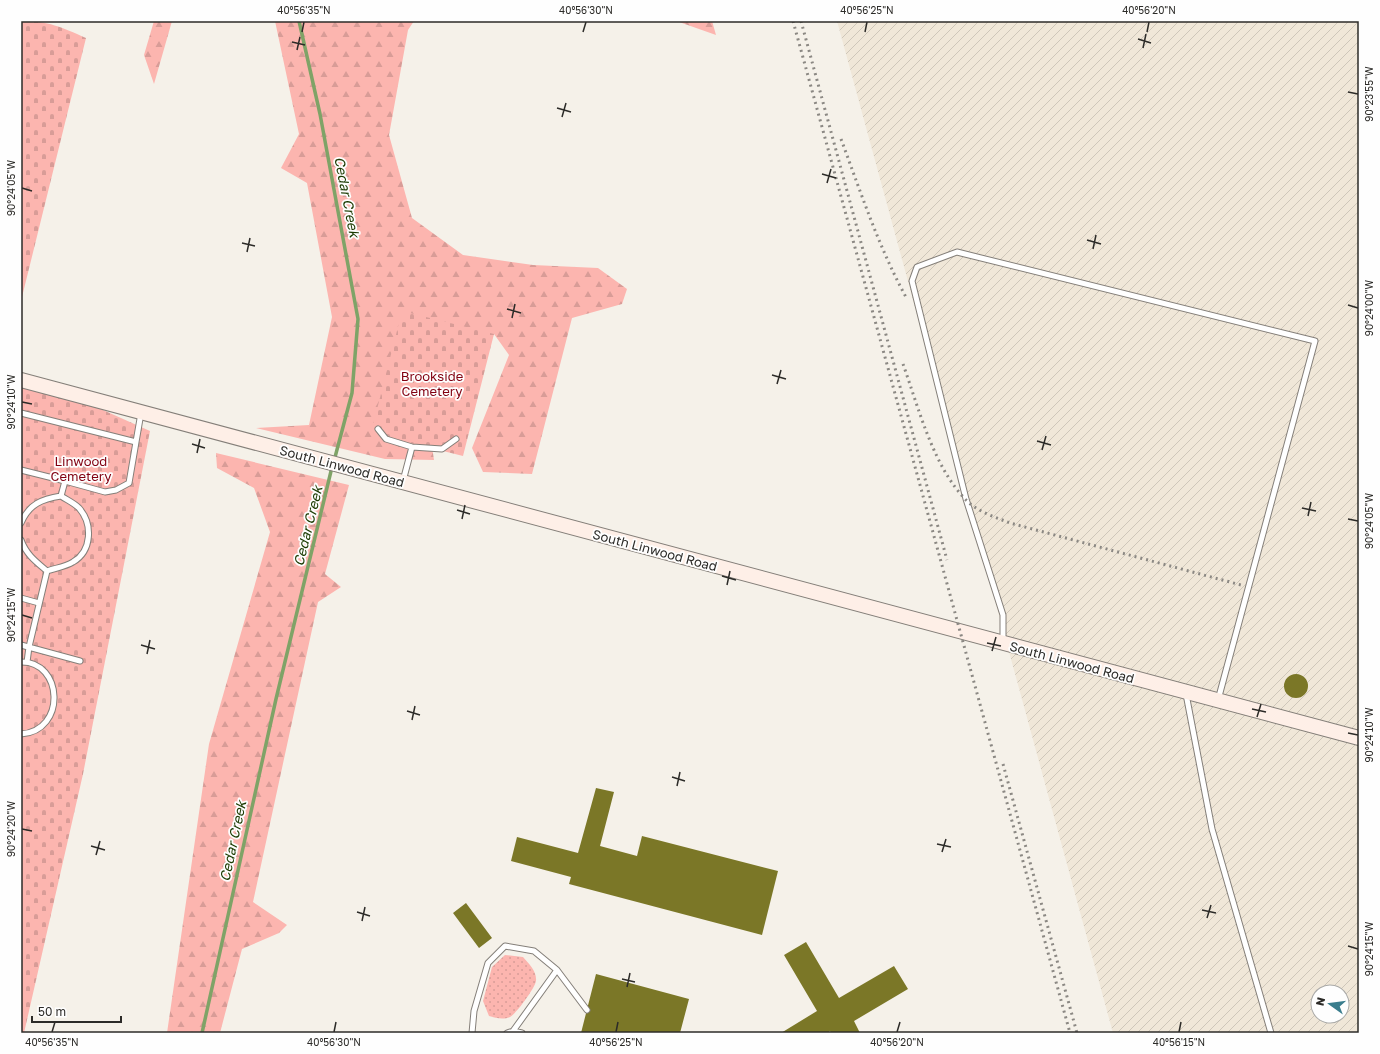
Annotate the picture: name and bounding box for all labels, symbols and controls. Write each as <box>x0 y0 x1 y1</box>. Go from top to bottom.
text: 40°56'35"N <box>277 4 331 16</box>
text: 40°56'30"N <box>559 4 613 16</box>
text: 40°56'25"N <box>840 4 894 16</box>
text: 40°56'20"N <box>1122 4 1176 16</box>
text: 90°23'55"W <box>1363 66 1375 122</box>
water label: Cedar Creek <box>331 155 364 241</box>
text: 90°24'05"W <box>5 160 17 216</box>
text: 90°24'00"W <box>1363 279 1375 336</box>
park label: Brookside Cemetery <box>401 368 463 399</box>
text: 90°24'10"W <box>5 374 17 430</box>
street label: South Linwood Road <box>278 442 406 490</box>
park label: Linwood Cemetery <box>51 453 112 484</box>
water label: Cedar Creek <box>289 482 326 568</box>
text: 90°24'05"W <box>1363 493 1375 549</box>
street label: South Linwood Road <box>591 526 719 574</box>
text: 90°24'15"W <box>5 587 17 642</box>
street label: South Linwood Road <box>1008 638 1136 686</box>
text: 90°24'10"W <box>1363 707 1375 763</box>
water label: Cedar Creek <box>216 797 250 883</box>
text: 90°24'20"W <box>5 801 17 857</box>
text: 90°24'15"W <box>1363 921 1375 976</box>
north arrow <box>1310 984 1350 1024</box>
text: N <box>1312 996 1327 1007</box>
scale bar <box>32 998 121 1024</box>
text: 50 m <box>38 1004 66 1019</box>
text: 40°56'35"N <box>25 1036 79 1048</box>
text: 40°56'30"N <box>307 1036 361 1048</box>
text: 40°56'25"N <box>589 1036 643 1048</box>
text: 40°56'20"N <box>870 1036 924 1048</box>
text: 40°56'15"N <box>1153 1036 1205 1048</box>

